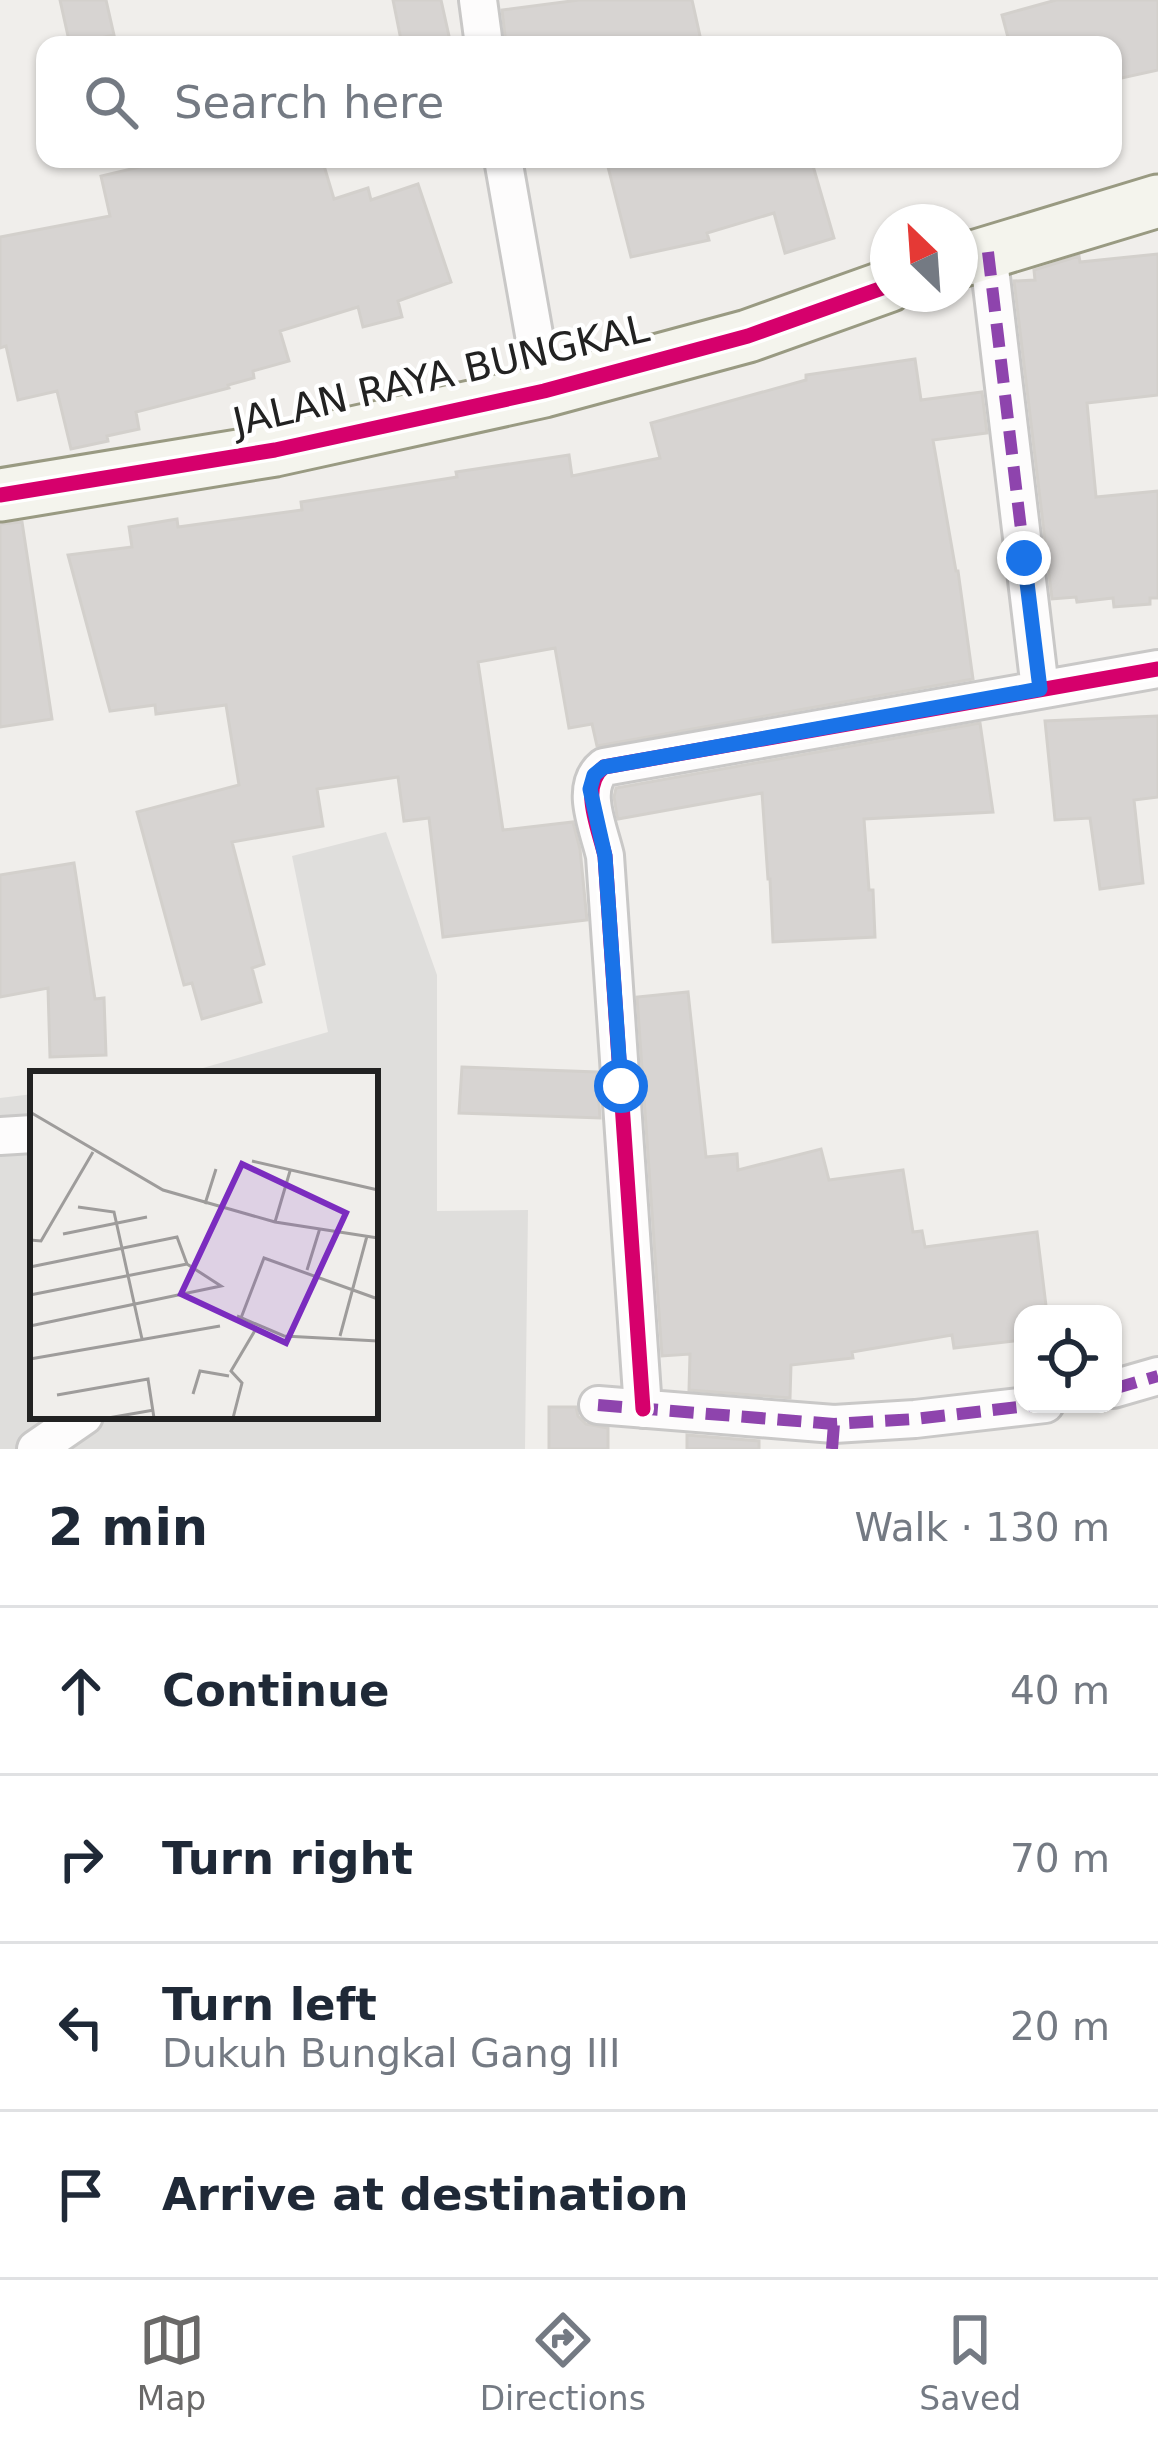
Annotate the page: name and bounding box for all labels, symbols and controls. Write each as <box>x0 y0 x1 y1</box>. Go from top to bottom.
search box <box>36 36 1122 168</box>
icon: search <box>78 69 144 135</box>
text: Search here <box>174 76 444 129</box>
north arrow <box>870 204 978 312</box>
street label: JALAN RAYA BUNGKAL <box>226 305 654 445</box>
route end <box>997 531 1051 585</box>
route start <box>594 1059 648 1113</box>
inset map <box>30 1071 378 1419</box>
map controls <box>1014 1305 1122 1413</box>
button: locate <box>1014 1305 1122 1413</box>
text: 2 min <box>48 1498 208 1557</box>
text: Walk · 130 m <box>855 1505 1110 1550</box>
icon: ahead <box>48 1658 114 1724</box>
text: Continue <box>162 1664 390 1717</box>
text: 40 m <box>1010 1668 1110 1713</box>
icon: right <box>48 1826 114 1892</box>
text: Turn right <box>162 1832 413 1885</box>
text: 70 m <box>1010 1836 1110 1881</box>
text: Turn left <box>162 1978 377 2031</box>
icon: left <box>48 1994 114 2060</box>
text: 20 m <box>1010 2004 1110 2049</box>
text: Dukuh Bungkal Gang III <box>162 2031 620 2076</box>
icon: arrive <box>48 2162 114 2228</box>
text: Arrive at destination <box>162 2168 688 2221</box>
tab: Map <box>137 2307 206 2418</box>
tab: Directions <box>480 2307 646 2418</box>
tab: Saved <box>919 2307 1021 2418</box>

